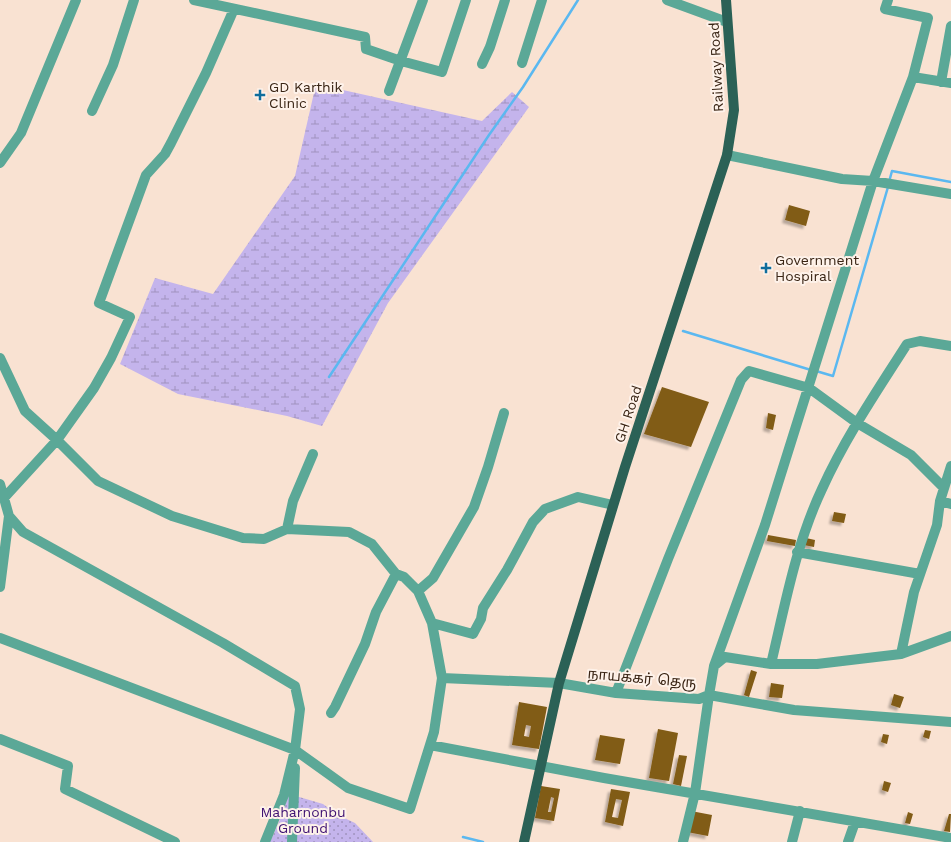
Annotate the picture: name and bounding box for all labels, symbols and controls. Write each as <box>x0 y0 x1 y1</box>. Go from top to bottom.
street label: Railway Road <box>706 22 726 112</box>
place label: GD Karthik Clinic <box>269 79 342 111</box>
marker: GD Karthik Clinic <box>254 89 266 101</box>
place label: Government Hospiral <box>775 252 859 284</box>
marker: Government Hospiral <box>760 262 772 274</box>
street label: GH Road <box>611 383 645 445</box>
street label: நாயக்கர் தெரு <box>587 665 697 693</box>
park label: Maharnonbu Ground <box>260 804 346 836</box>

